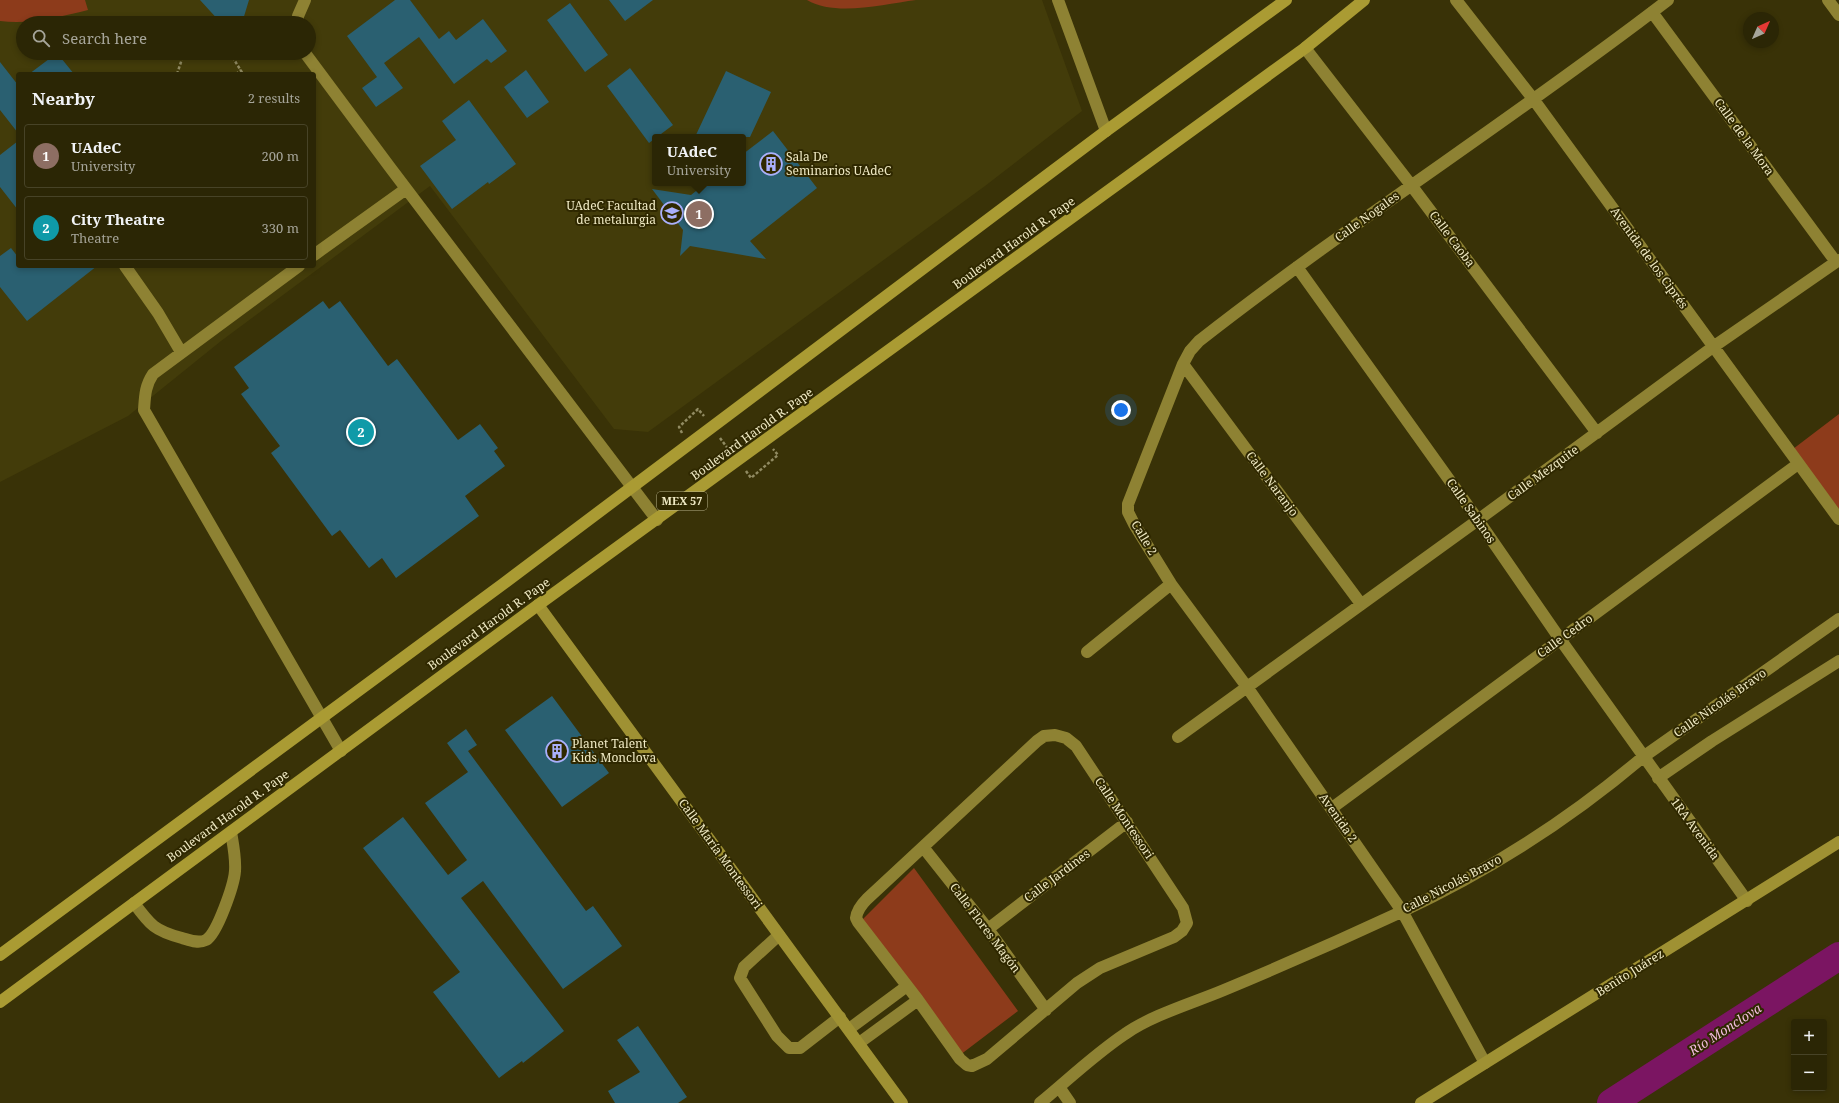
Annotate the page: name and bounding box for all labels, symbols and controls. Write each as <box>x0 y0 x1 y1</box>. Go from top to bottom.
north arrow <box>1743 12 1779 48</box>
search box <box>16 16 316 60</box>
icon: search <box>30 27 52 49</box>
text: Search here <box>62 28 147 48</box>
text: Nearby <box>32 87 95 110</box>
text: 2 results <box>248 89 300 107</box>
street label: Calle de la Mora <box>1710 95 1778 179</box>
popup <box>652 134 746 186</box>
text: UAdeC <box>71 137 121 157</box>
text: UAdeC <box>667 141 717 161</box>
text: 1 <box>42 147 50 165</box>
text: 200 m <box>262 147 299 165</box>
place label: Sala De Seminarios UAdeC <box>786 148 891 179</box>
building icon: Sala De Seminarios UAdeC <box>758 151 784 177</box>
text: University <box>71 157 135 175</box>
text: University <box>667 161 731 179</box>
street label: Calle Nogales <box>1331 187 1402 246</box>
street label: Boulevard Harold R. Pape <box>949 192 1078 293</box>
place label: UAdeC Facultad de metalurgia <box>566 197 657 228</box>
pin: 1 <box>686 199 712 229</box>
school or university icon: UAdeC Facultad de metalurgia <box>659 200 685 226</box>
street label: Avenida de los Ciprés <box>1607 203 1692 312</box>
street label: Calle Caoba <box>1426 207 1479 270</box>
text: City Theatre <box>71 209 165 229</box>
text: 2 <box>42 219 50 237</box>
text: 330 m <box>262 219 299 237</box>
text: Theatre <box>71 229 119 247</box>
street label: Boulevard Harold R. Pape <box>687 383 816 484</box>
your location <box>1111 400 1131 420</box>
pin: 2 <box>348 417 374 447</box>
street label: Calle Mezquite <box>1504 441 1582 504</box>
street label: Calle Naranjo <box>1242 448 1303 520</box>
street label: Calle Sabinos <box>1443 475 1500 547</box>
road number: MEX 57 <box>657 492 707 510</box>
street label: Calle 2 <box>1127 517 1161 558</box>
street label: Boulevard Harold R. Pape <box>424 573 553 674</box>
street label: Calle Cedro <box>1533 610 1596 662</box>
street label: Calle Nicolás Bravo <box>1670 664 1770 741</box>
place label: Planet Talent Kids Monclova <box>572 735 657 766</box>
building icon: Planet Talent Kids Monclova <box>544 738 570 764</box>
street label: Boulevard Harold R. Pape <box>163 765 292 866</box>
street label: Calle Montessori <box>1091 774 1158 862</box>
street label: Avenida 2 <box>1315 790 1362 846</box>
street label: 1RA Avenida <box>1667 794 1724 863</box>
street label: Calle María Montessori <box>675 795 766 912</box>
street label: Calle Jardines <box>1020 845 1093 906</box>
street label: Calle Nicolás Bravo <box>1399 850 1504 917</box>
street label: Calle Flores Magón <box>946 879 1025 976</box>
street label: Benito Juárez <box>1593 945 1667 1000</box>
water label: Río Monclova <box>1684 999 1765 1060</box>
map controls <box>1791 1019 1827 1091</box>
button: + <box>1791 1019 1827 1055</box>
button: − <box>1791 1055 1827 1091</box>

